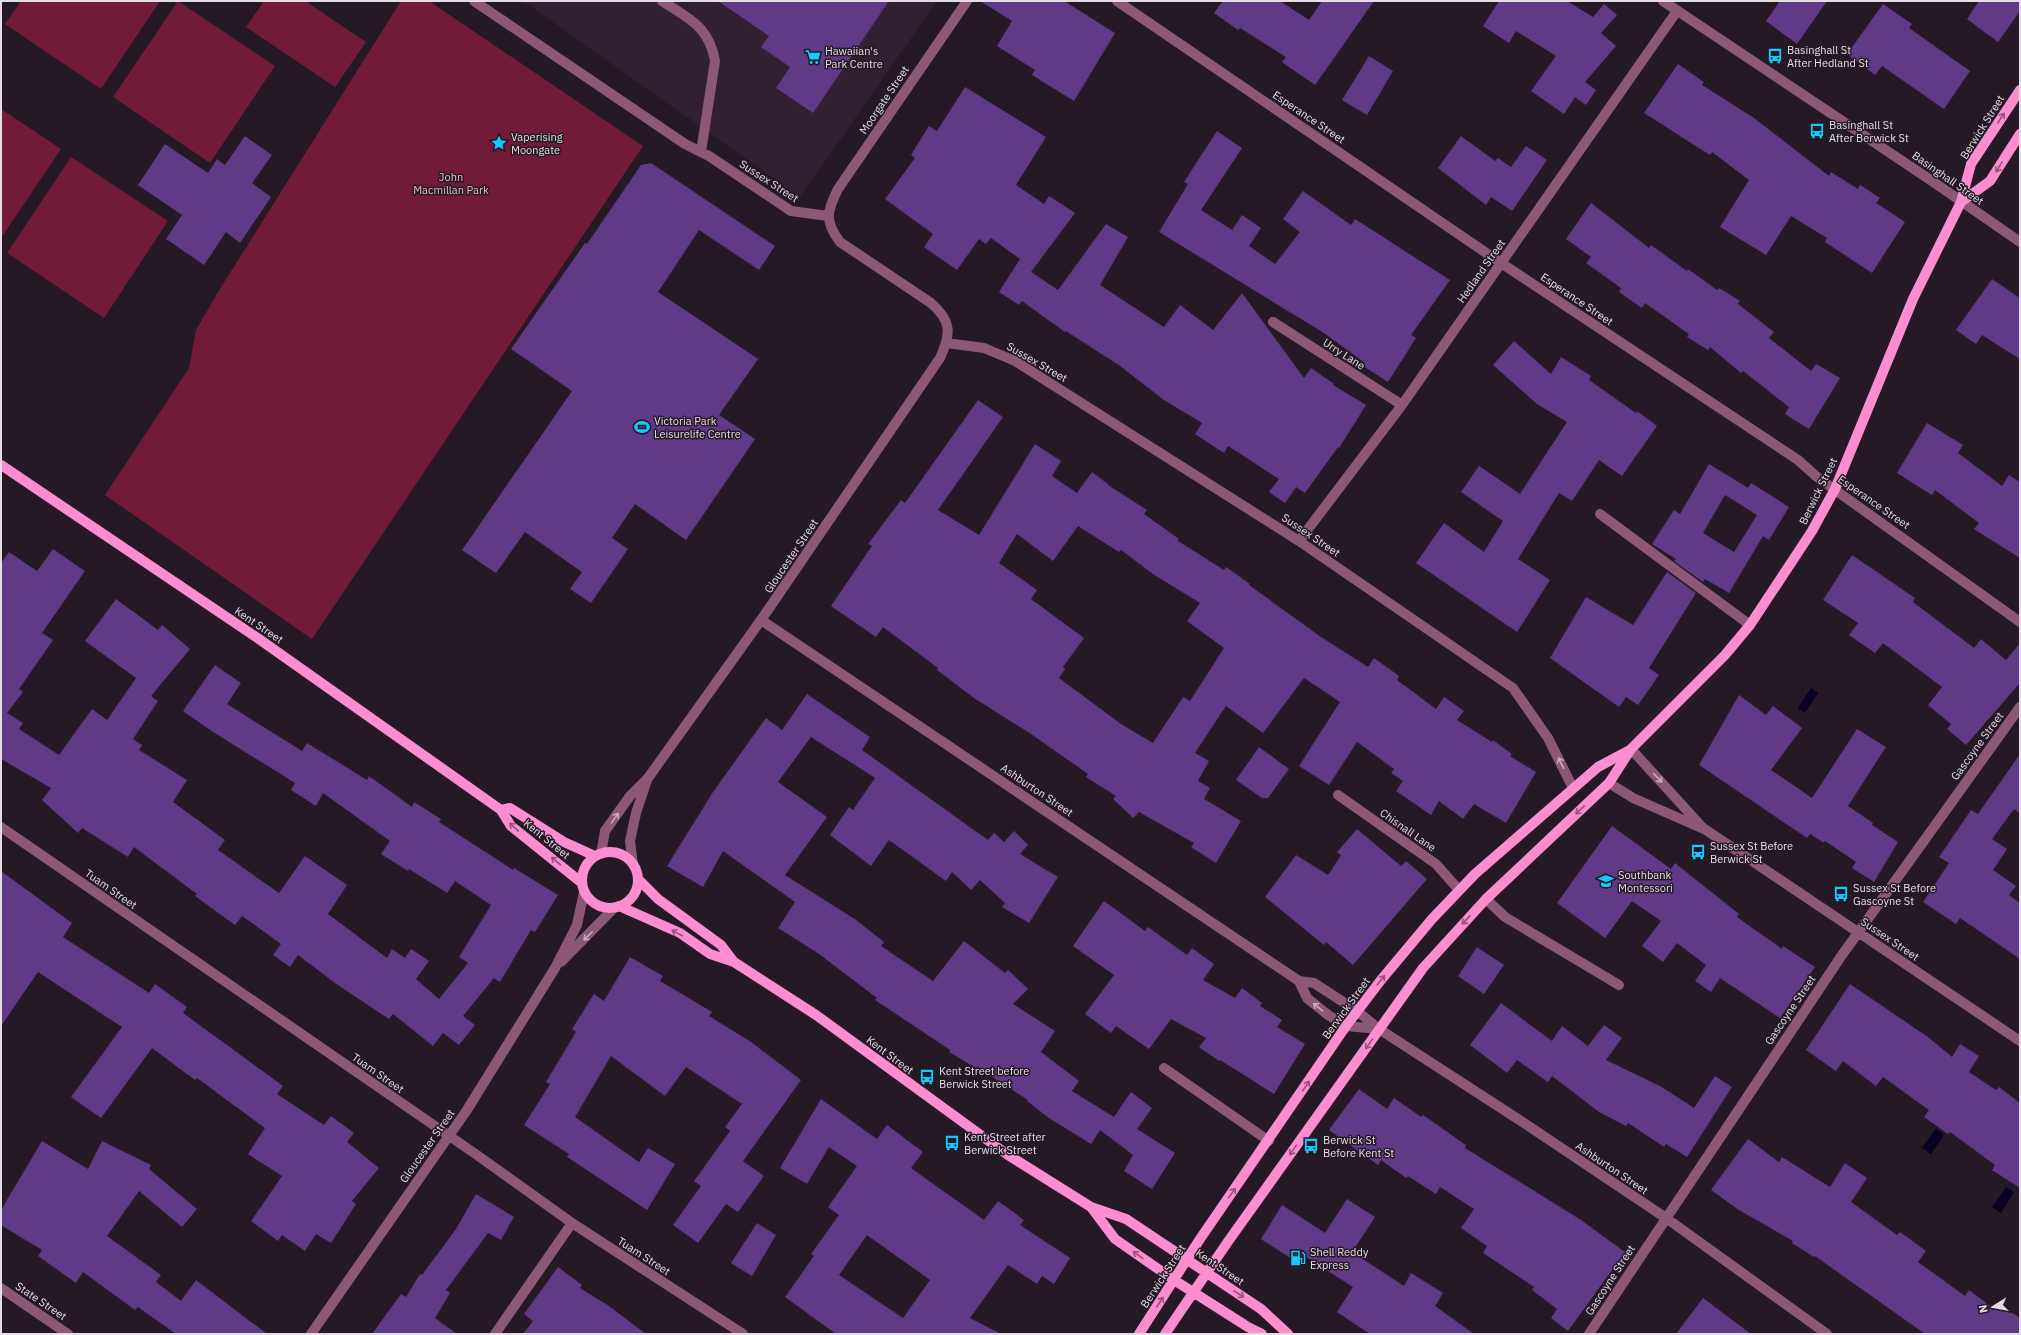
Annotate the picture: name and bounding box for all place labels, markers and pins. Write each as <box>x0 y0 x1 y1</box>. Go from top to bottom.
place label: Basinghall St After Hedland St <box>1787 43 1869 70</box>
place label: Hawaiian's Park Centre <box>825 44 883 71</box>
bus stop icon: Basinghall St After Hedland St <box>1766 47 1784 65</box>
supermarket icon: Hawaiian's Park Centre <box>804 48 822 66</box>
place label: Basinghall St After Berwick St <box>1829 118 1909 145</box>
bus stop icon: Basinghall St After Berwick St <box>1808 122 1826 140</box>
place label: Vaperising Moongate <box>511 130 563 157</box>
place icon: Vaperising Moongate <box>490 134 508 152</box>
place label: Victoria Park Leisurelife Centre <box>654 414 741 441</box>
sports icon: Victoria Park Leisurelife Centre <box>633 418 651 436</box>
place label: Sussex St Before Berwick St <box>1710 839 1793 866</box>
bus stop icon: Sussex St Before Berwick St <box>1689 843 1707 861</box>
place label: Southbank Montessori <box>1618 868 1673 895</box>
school or university icon: Southbank Montessori <box>1597 872 1615 890</box>
place label: Sussex St Before Gascoyne St <box>1853 881 1936 908</box>
bus stop icon: Sussex St Before Gascoyne St <box>1832 885 1850 903</box>
place label: Kent Street before Berwick Street <box>939 1064 1029 1091</box>
bus stop icon: Kent Street before Berwick Street <box>918 1068 936 1086</box>
place label: Kent Street after Berwick Street <box>964 1130 1046 1157</box>
place label: Berwick St Before Kent St <box>1323 1133 1394 1160</box>
bus stop icon: Kent Street after Berwick Street <box>943 1134 961 1152</box>
bus stop icon: Berwick St Before Kent St <box>1302 1137 1320 1155</box>
place label: Shell Reddy Express <box>1310 1245 1369 1272</box>
fuel station icon: Shell Reddy Express <box>1289 1249 1307 1267</box>

